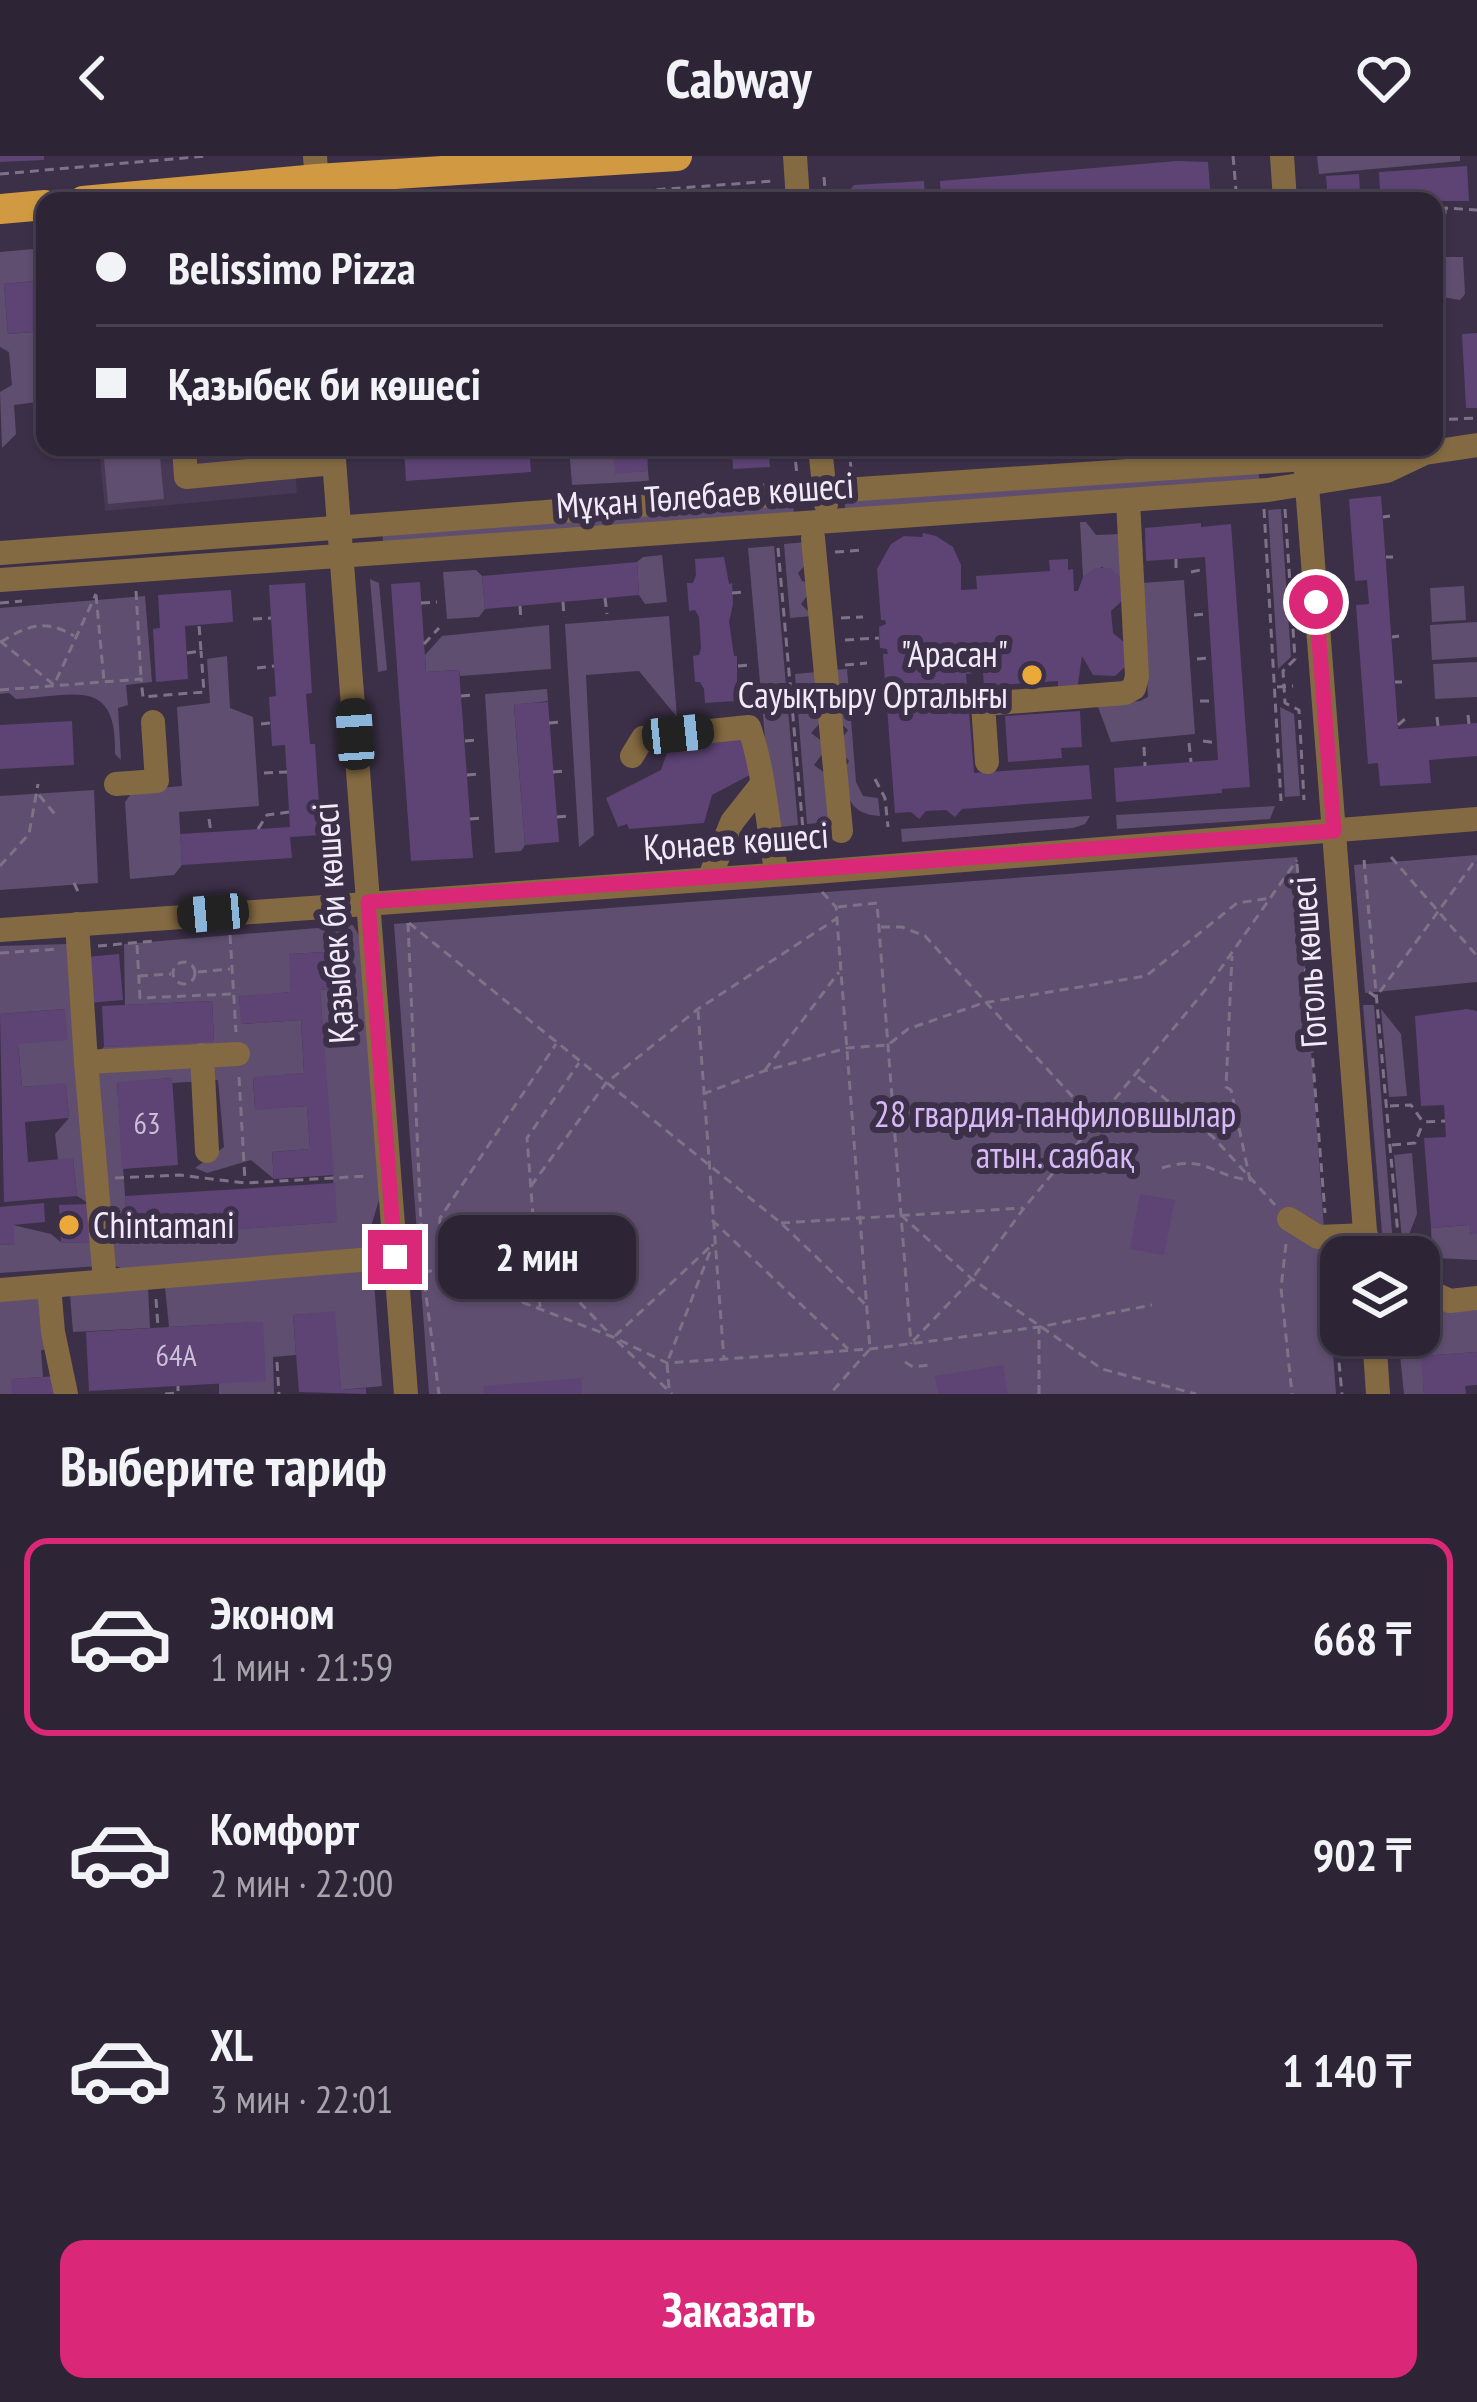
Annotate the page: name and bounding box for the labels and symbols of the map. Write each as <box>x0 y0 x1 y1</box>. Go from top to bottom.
street label: Мұқан Төлебаев көшесі <box>554 461 856 528</box>
route start <box>1289 575 1343 629</box>
place label: "Арасан" Сауықтыру Орталығы <box>738 630 1008 718</box>
marker: "Арасан" Сауықтыру Орталығы <box>1019 662 1045 688</box>
car <box>335 697 375 771</box>
car <box>640 712 716 756</box>
street label: Қазыбек би көшесі <box>301 801 364 1045</box>
street label: Қонаев көшесі <box>642 811 830 870</box>
street label: Гоголь көшесі <box>1278 875 1337 1049</box>
car <box>176 892 250 934</box>
park label: 28 гвардия-панфиловшылар атын. саябақ <box>874 1090 1236 1178</box>
house number: 63 <box>134 1103 161 1142</box>
place label: Chintamani <box>93 1201 235 1248</box>
marker: Chintamani <box>56 1212 82 1238</box>
callout: 2 мин <box>437 1215 635 1299</box>
route end <box>368 1230 422 1284</box>
house number: 64А <box>155 1335 197 1374</box>

